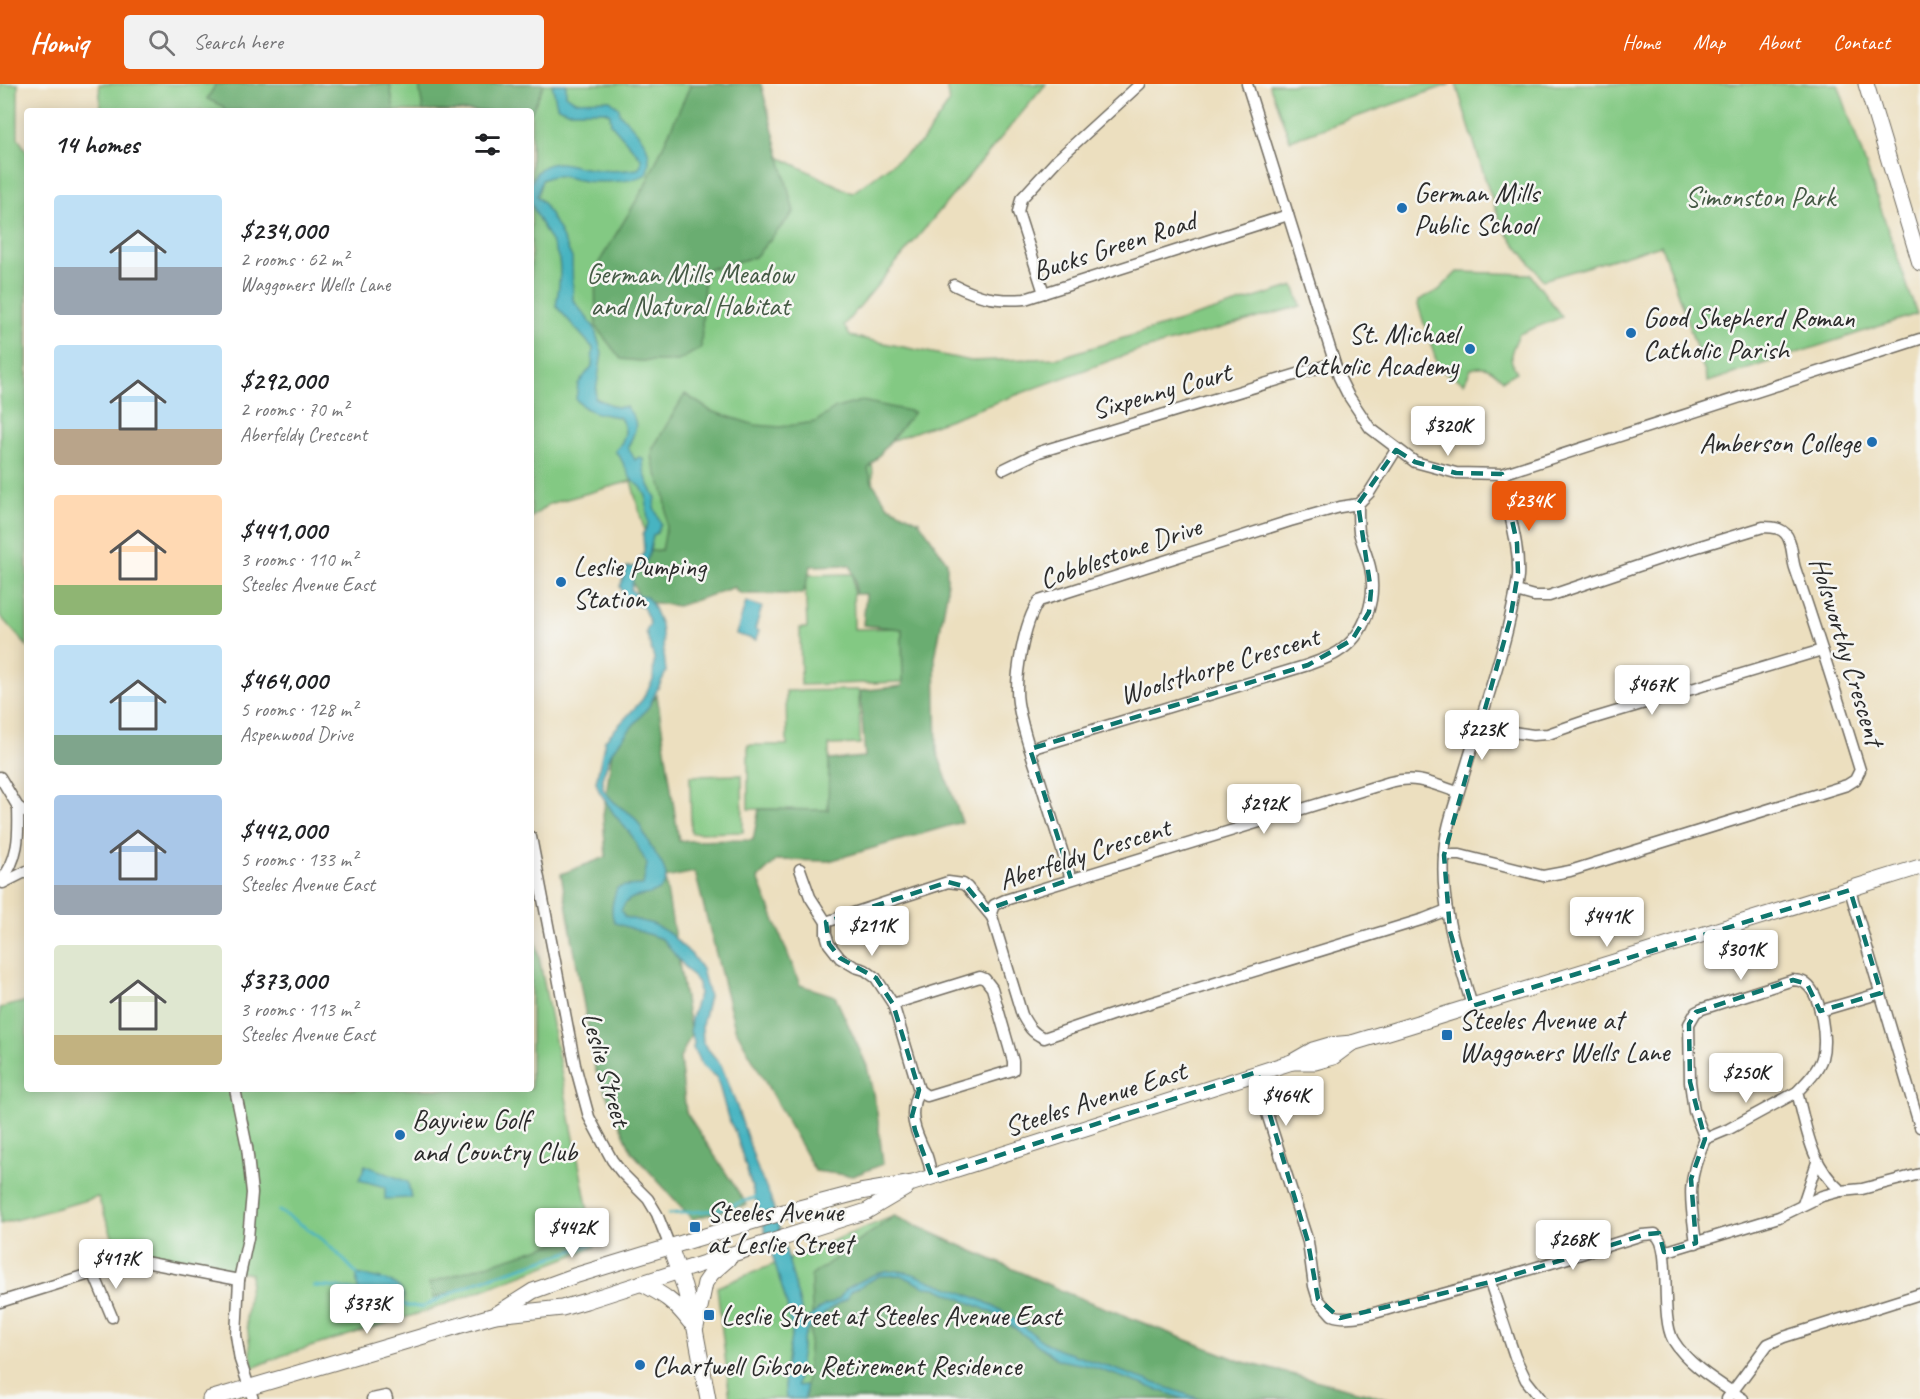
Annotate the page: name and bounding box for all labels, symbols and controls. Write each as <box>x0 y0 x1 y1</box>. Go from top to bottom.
search box <box>124 15 544 69</box>
text: Homiq <box>30 25 88 60</box>
icon: search <box>145 26 178 59</box>
text: Search here <box>193 28 283 56</box>
text: Home <box>1622 29 1660 55</box>
text: Map <box>1693 29 1725 55</box>
text: About <box>1758 29 1800 55</box>
text: Contact <box>1833 29 1890 55</box>
text: 14 homes <box>54 128 139 161</box>
icon: filters <box>471 128 504 161</box>
place label: German Mills Public School <box>1414 175 1541 242</box>
park label: Simonston Park <box>1685 179 1838 214</box>
street label: Bucks Green Road <box>1028 201 1204 288</box>
marker: German Mills Public School <box>1395 201 1409 215</box>
text: $234,000 <box>240 214 327 247</box>
icon: home <box>102 219 174 291</box>
text: 2 rooms · 62 m² <box>240 247 348 272</box>
park label: German Mills Meadow and Natural Habitat <box>586 256 796 323</box>
text: Waggoners Wells Lane <box>240 272 390 297</box>
place label: Good Shepherd Roman Catholic Parish <box>1643 300 1855 367</box>
place label: St. Michael Catholic Academy <box>1293 316 1463 383</box>
marker: Good Shepherd Roman Catholic Parish <box>1624 326 1638 340</box>
marker: St. Michael Catholic Academy <box>1463 342 1477 356</box>
street label: Sixpenny Court <box>1088 353 1237 427</box>
text: $292,000 <box>240 364 327 397</box>
icon: home <box>102 369 174 441</box>
text: 2 rooms · 70 m² <box>240 397 348 422</box>
pin: $320K <box>1406 406 1490 457</box>
text: $320K <box>1425 413 1471 438</box>
text: Aberfeldy Crescent <box>240 422 367 447</box>
place label: Amberson College <box>1699 425 1862 460</box>
marker: Amberson College <box>1865 435 1879 449</box>
pin: $234K <box>1487 481 1571 532</box>
text: $234K <box>1506 488 1552 513</box>
street label: Cobblestone Drive <box>1035 508 1207 596</box>
text: $441,000 <box>240 514 327 547</box>
icon: home <box>102 519 174 591</box>
text: 3 rooms · 110 m² <box>240 547 357 572</box>
place label: Leslie Pumping Station <box>573 549 708 616</box>
street label: Holsworthy Crescent <box>1802 553 1894 753</box>
text: Steeles Avenue East <box>240 572 375 597</box>
marker: Leslie Pumping Station <box>554 575 568 589</box>
street label: Woolsthorpe Crescent <box>1115 618 1325 712</box>
text: $464,000 <box>240 664 328 697</box>
pin: $467K <box>1610 665 1694 716</box>
icon: home <box>102 669 174 741</box>
text: $467K <box>1629 672 1675 697</box>
text: 5 rooms · 128 m² <box>240 697 357 722</box>
pin: $223K <box>1440 710 1524 761</box>
text: $223K <box>1459 717 1505 742</box>
text: Aspenwood Drive <box>240 722 353 747</box>
pin: $292K <box>1222 784 1306 835</box>
text: $292K <box>1241 791 1287 816</box>
street label: Aberfeldy Crescent <box>994 808 1177 898</box>
text: $442,000 <box>240 814 327 847</box>
icon: home <box>102 819 174 891</box>
text: 5 rooms · 133 m² <box>240 847 357 872</box>
text: Steeles Avenue East <box>240 872 375 897</box>
pin: $441K <box>1565 897 1649 948</box>
text: $441K <box>1584 904 1630 929</box>
pin: $211K <box>830 906 914 957</box>
text: $211K <box>849 913 895 938</box>
pin: $301K <box>1699 930 1783 981</box>
text: $301K <box>1718 937 1764 962</box>
text: $373,000 <box>240 964 327 997</box>
icon: home <box>102 969 174 1041</box>
text: 3 rooms · 113 m² <box>240 997 357 1022</box>
place label: Steeles Avenue at Waggoners Wells Lane <box>1459 1002 1671 1069</box>
street label: Leslie Street <box>574 1008 640 1133</box>
text: Steeles Avenue East <box>240 1022 375 1047</box>
marker: Steeles Avenue at Waggoners Wells Lane <box>1440 1028 1454 1042</box>
street label: Steeles Avenue East <box>1000 1052 1193 1144</box>
pin: $250K <box>1704 1053 1788 1104</box>
text: $250K <box>1723 1060 1769 1085</box>
pin: $464K <box>1244 1076 1328 1127</box>
text: $464K <box>1263 1083 1309 1108</box>
place label: Bayview Golf and Country Club <box>412 1102 579 1169</box>
marker: Bayview Golf and Country Club <box>393 1128 407 1142</box>
place label: Steeles Avenue at Leslie Street <box>707 1194 856 1261</box>
pin: $442K <box>530 1208 614 1259</box>
text: $442K <box>549 1215 595 1240</box>
marker: Steeles Avenue at Leslie Street <box>688 1220 702 1234</box>
pin: $268K <box>1531 1220 1615 1271</box>
text: $268K <box>1550 1227 1596 1252</box>
pin: $417K <box>74 1239 158 1290</box>
text: $417K <box>93 1246 139 1271</box>
pin: $373K <box>325 1284 409 1335</box>
text: $373K <box>344 1291 390 1316</box>
place label: Leslie Street at Steeles Avenue East <box>721 1298 1064 1333</box>
marker: Leslie Street at Steeles Avenue East <box>702 1308 716 1322</box>
place label: Chartwell Gibson Retirement Residence <box>652 1348 1023 1383</box>
marker: Chartwell Gibson Retirement Residence <box>633 1358 647 1372</box>

